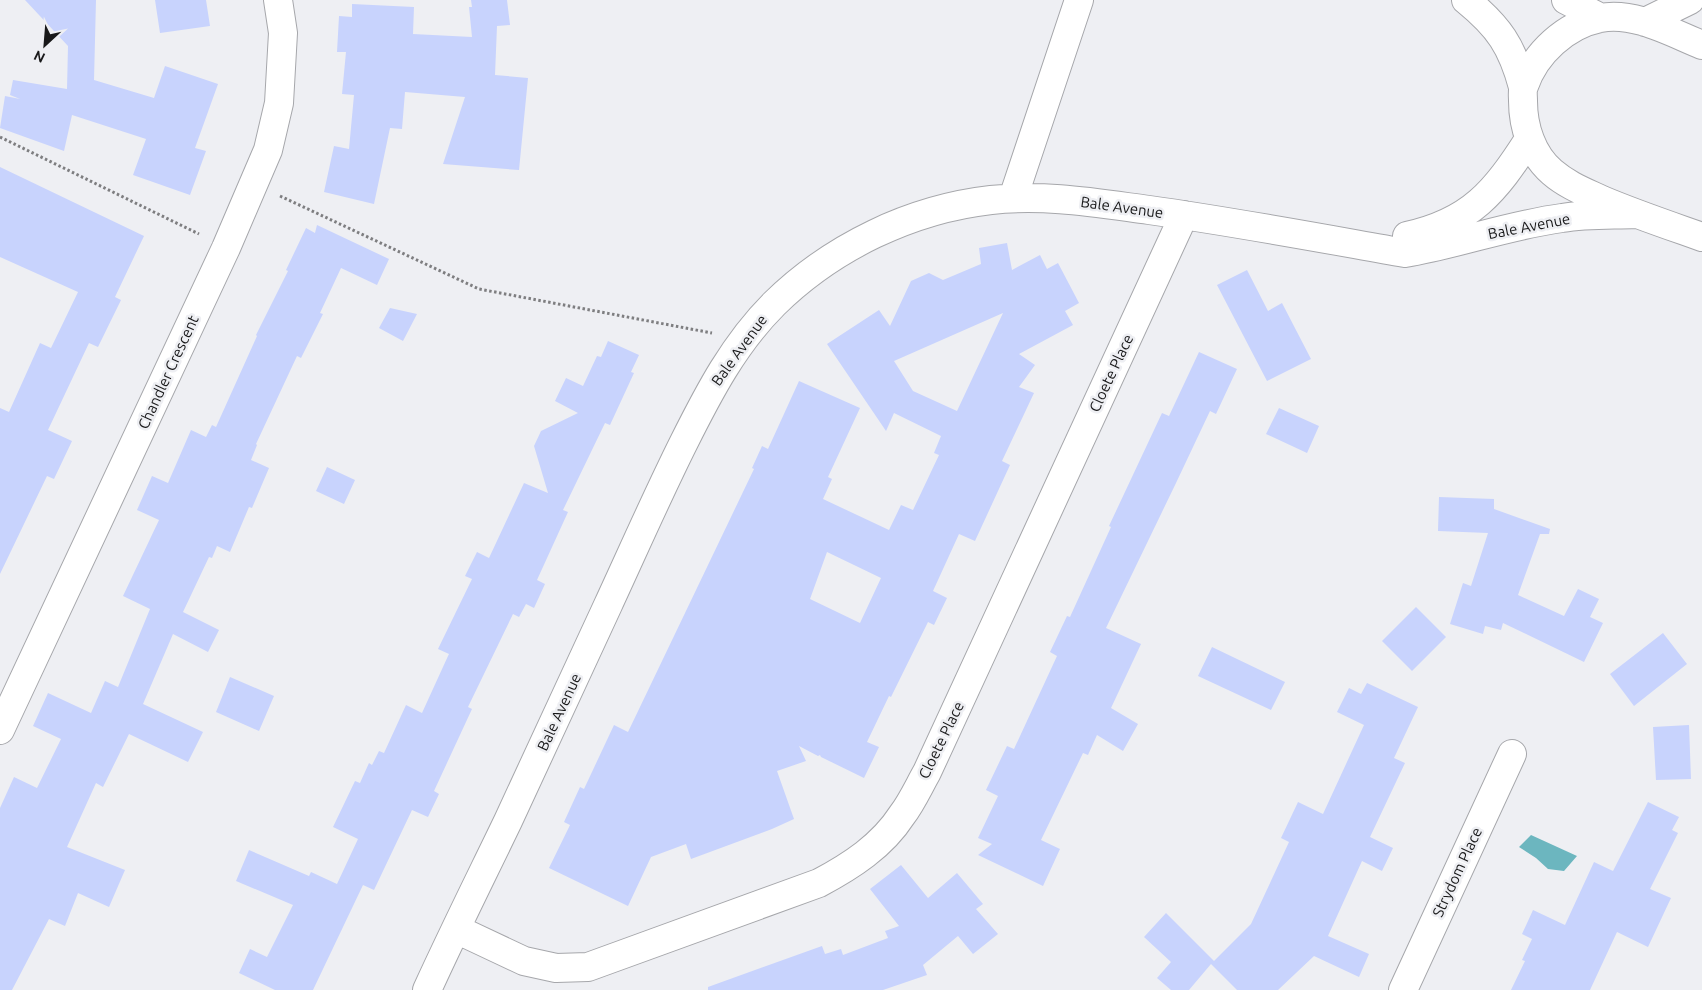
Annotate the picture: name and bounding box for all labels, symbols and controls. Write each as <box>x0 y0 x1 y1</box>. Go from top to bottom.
north arrow <box>20 20 70 70</box>
text: N <box>31 47 48 66</box>
street label: Bale Avenue <box>1080 193 1164 221</box>
street label: Bale Avenue <box>1486 210 1572 242</box>
street label: Bale Avenue <box>708 311 770 389</box>
street label: Chandler Crescent <box>134 312 202 432</box>
street label: Cloete Place <box>1086 332 1136 414</box>
street label: Bale Avenue <box>534 671 584 753</box>
street label: Cloete Place <box>915 699 967 781</box>
street label: Strydom Place <box>1429 825 1485 919</box>

